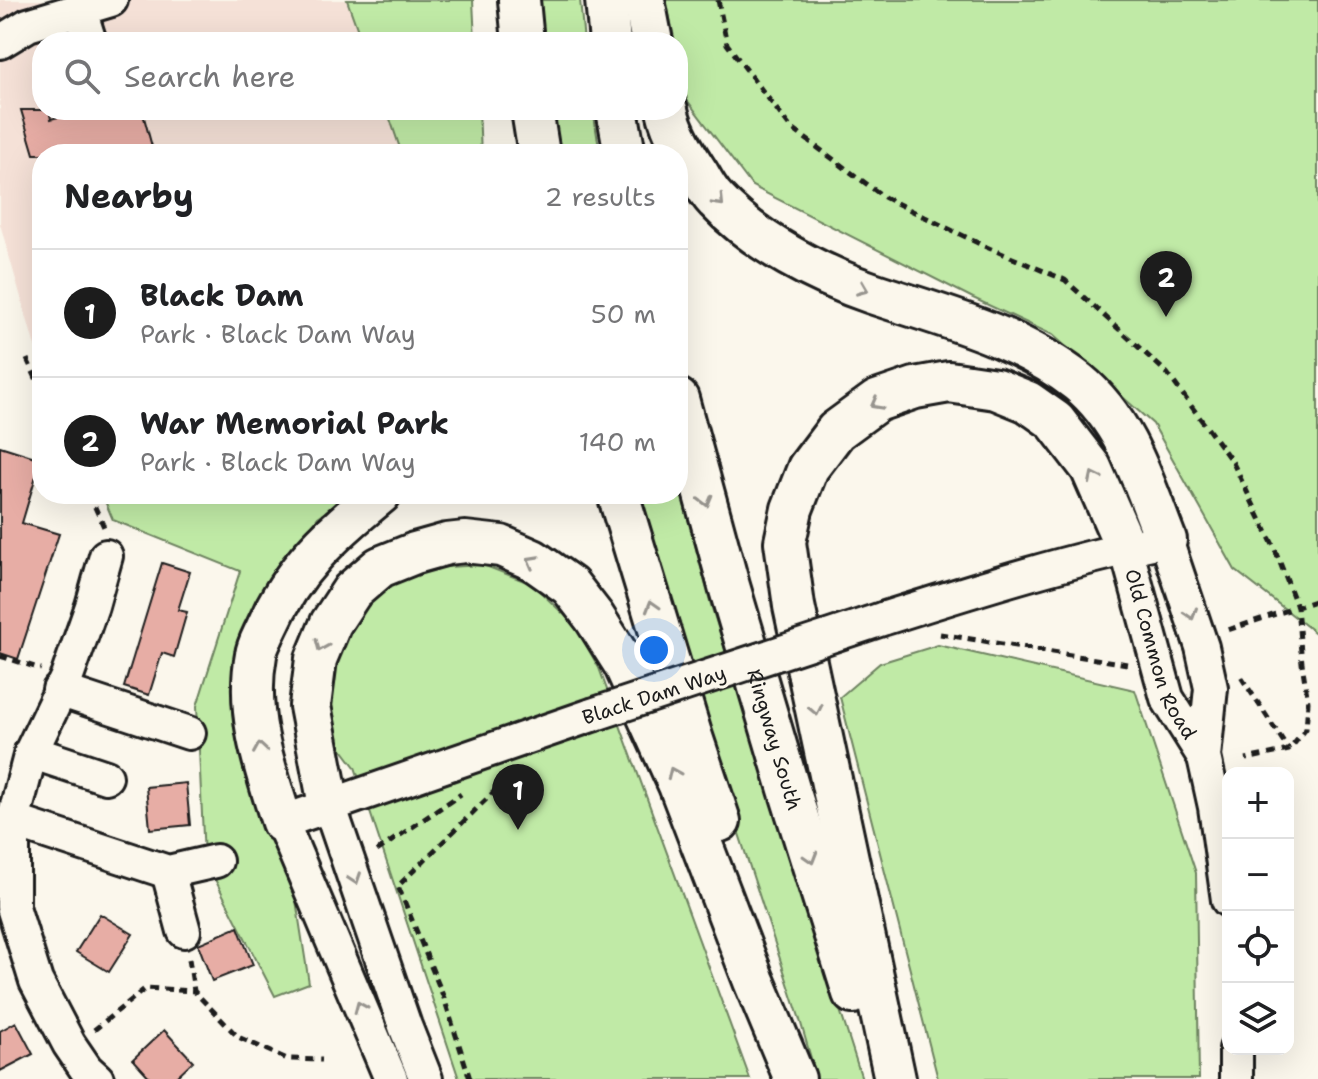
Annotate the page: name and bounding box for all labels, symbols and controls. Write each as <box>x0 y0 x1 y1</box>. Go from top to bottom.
search box <box>32 32 688 120</box>
icon: search <box>60 54 104 98</box>
text: Search here <box>124 56 295 97</box>
text: Nearby <box>64 173 194 219</box>
text: 2 results <box>544 179 656 214</box>
one-way arrow <box>709 192 724 206</box>
pin: 2 <box>1140 251 1192 317</box>
text: Black Dam <box>140 275 303 316</box>
one-way arrow <box>855 279 869 295</box>
text: 1 <box>84 296 96 331</box>
text: 50 m <box>591 296 656 331</box>
text: Park · Black Dam Way <box>140 316 416 351</box>
one-way arrow <box>870 394 884 409</box>
text: War Memorial Park <box>140 403 449 444</box>
text: 2 <box>81 424 99 459</box>
text: 140 m <box>579 424 656 459</box>
text: Park · Black Dam Way <box>140 444 416 479</box>
one-way arrow <box>1088 470 1104 485</box>
one-way arrow <box>696 494 713 508</box>
one-way arrow <box>526 555 540 570</box>
street label: Old Common Road <box>1119 566 1203 744</box>
one-way arrow <box>645 599 661 613</box>
one-way arrow <box>1181 606 1197 620</box>
your location <box>634 630 674 670</box>
one-way arrow <box>315 638 331 652</box>
street label: Black Dam Way <box>579 659 729 731</box>
street label: Ringway South <box>741 666 808 813</box>
one-way arrow <box>807 702 824 716</box>
one-way arrow <box>253 741 270 754</box>
pin: 1 <box>492 764 544 830</box>
one-way arrow <box>667 766 683 781</box>
map controls <box>1222 767 1294 1055</box>
button: + <box>1222 767 1294 839</box>
button: − <box>1222 839 1294 911</box>
one-way arrow <box>802 851 818 864</box>
one-way arrow <box>345 871 361 885</box>
button: locate <box>1222 911 1294 983</box>
button: layers <box>1222 983 1294 1055</box>
one-way arrow <box>354 1001 370 1015</box>

